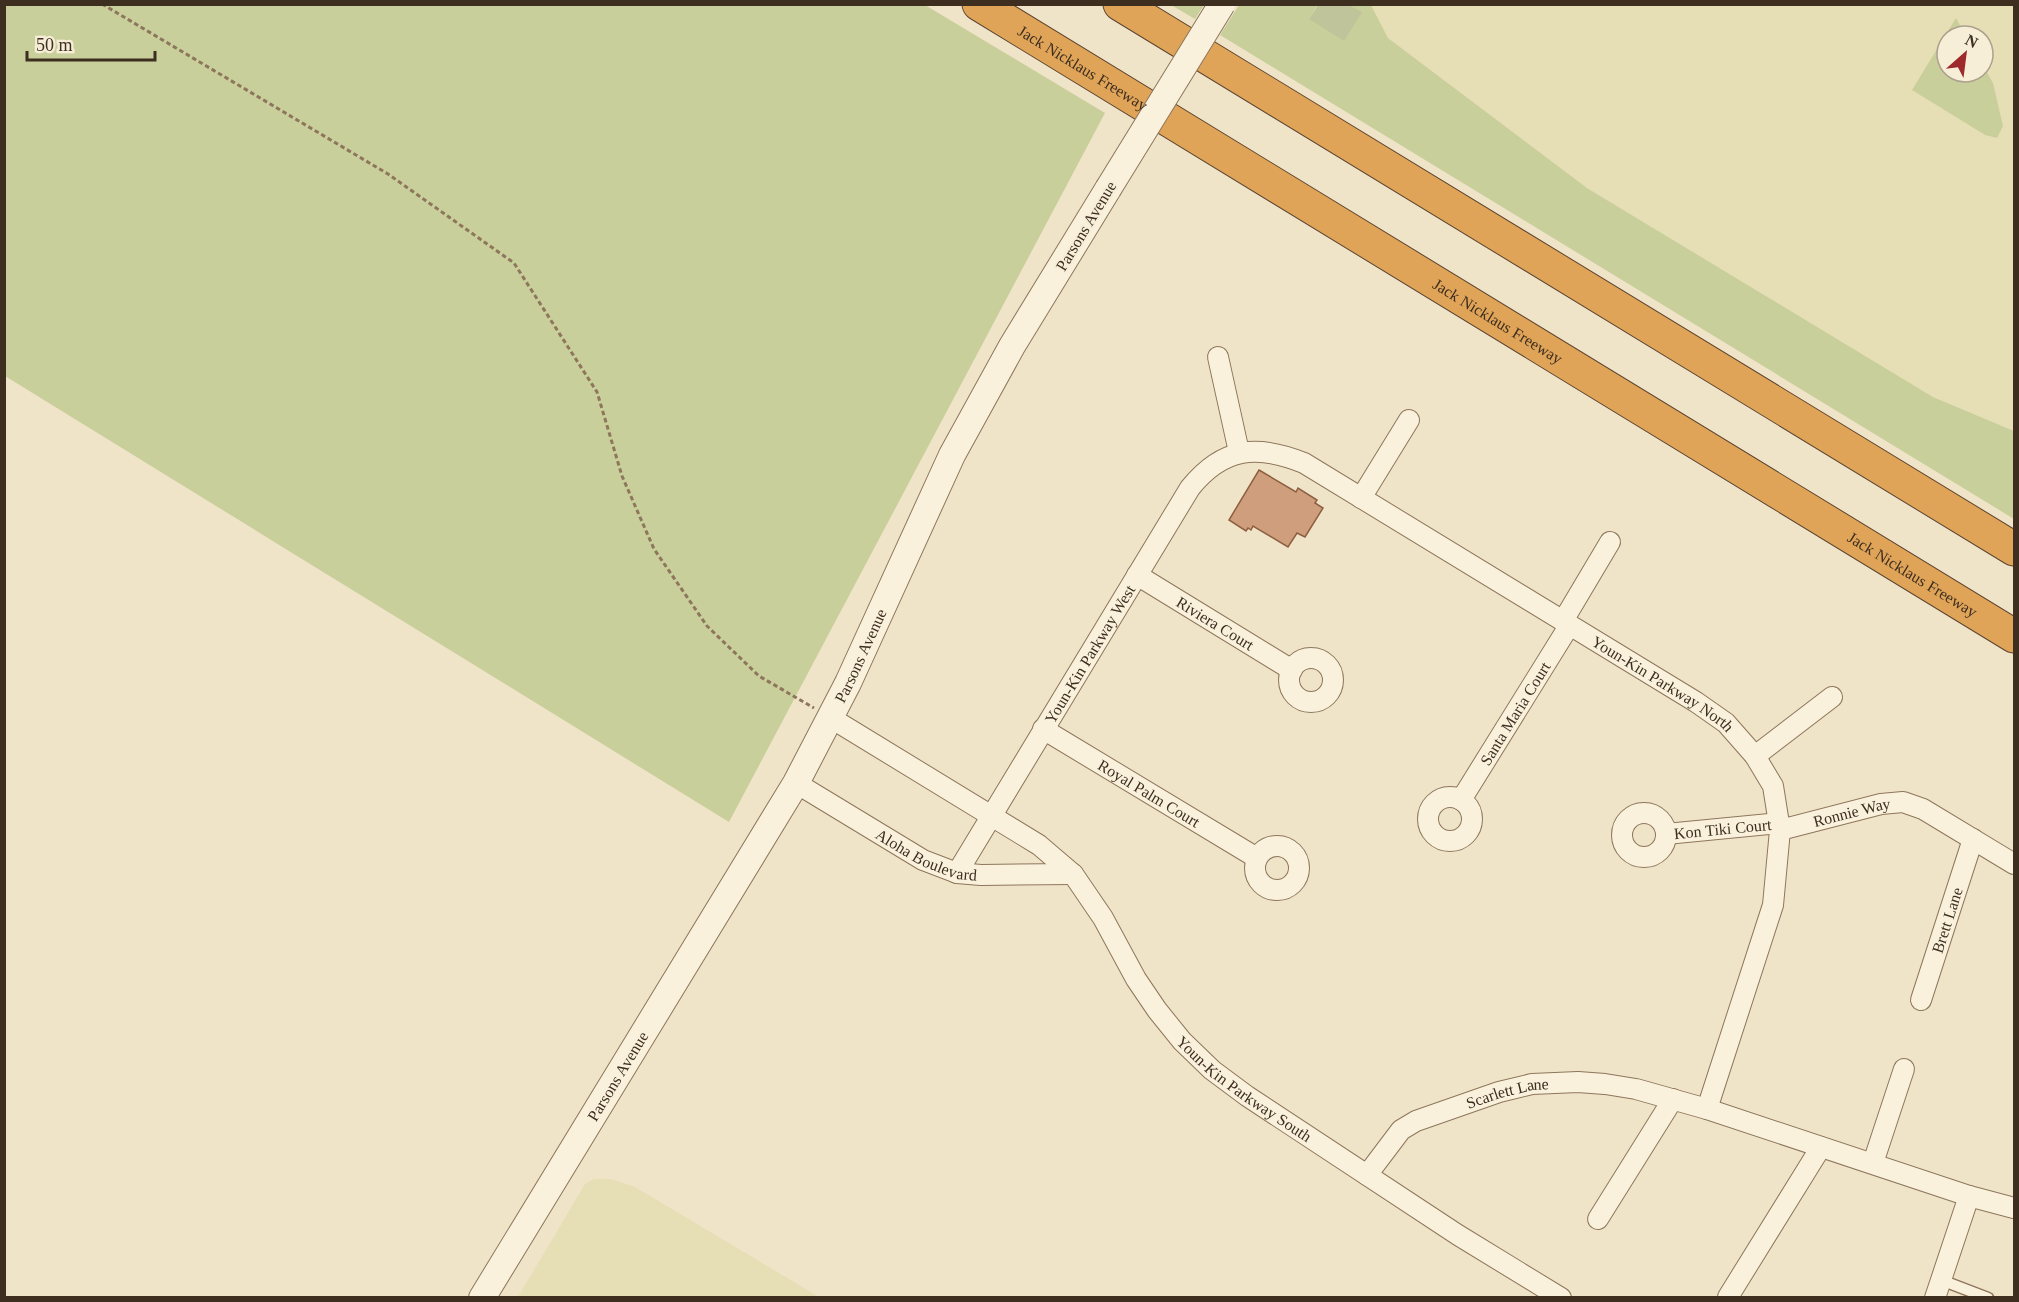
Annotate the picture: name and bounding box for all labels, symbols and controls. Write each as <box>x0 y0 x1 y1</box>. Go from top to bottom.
street label: Jack Nicklaus Freeway <box>1015 22 1151 114</box>
scale bar <box>27 24 154 62</box>
north arrow <box>1935 24 1995 84</box>
text: N <box>1963 31 1981 52</box>
text: 50 m <box>36 35 73 55</box>
street label: Parsons Avenue <box>1053 178 1119 274</box>
street label: Jack Nicklaus Freeway <box>1430 275 1566 368</box>
street label: Jack Nicklaus Freeway <box>1845 528 1980 621</box>
street label: Youn-Kin Parkway West <box>1041 581 1138 726</box>
street label: Riviera Court <box>1174 593 1258 653</box>
street label: Parsons Avenue <box>831 606 889 705</box>
street label: Youn-Kin Parkway North <box>1589 632 1738 735</box>
street label: Santa Maria Court <box>1476 658 1553 768</box>
street label: Royal Palm Court <box>1095 756 1204 830</box>
street label: Ronnie Way <box>1811 795 1891 830</box>
street label: Kon Tiki Court <box>1673 815 1773 842</box>
street label: Aloha Boulevard <box>873 825 978 883</box>
street label: Brett Lane <box>1928 885 1965 955</box>
street label: Parsons Avenue <box>584 1028 651 1124</box>
street label: Youn-Kin Parkway South <box>1173 1032 1315 1145</box>
street label: Scarlett Lane <box>1464 1075 1549 1111</box>

